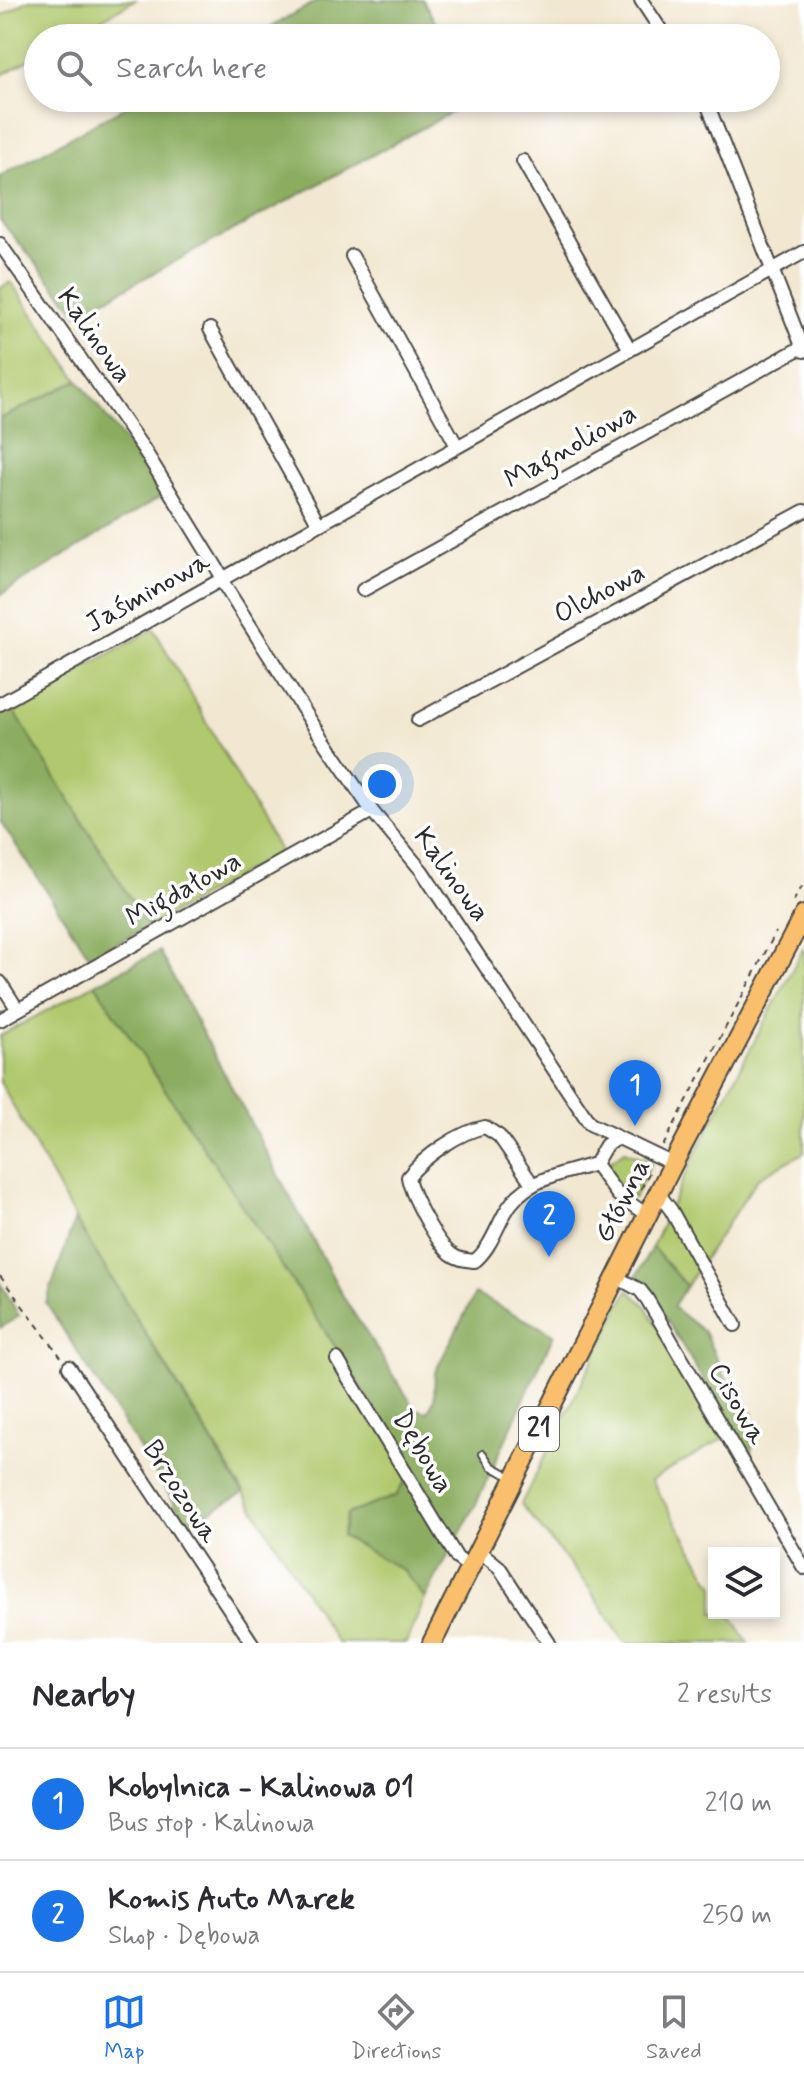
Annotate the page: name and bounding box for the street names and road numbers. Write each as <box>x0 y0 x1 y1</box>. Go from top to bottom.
street label: Kalinowa <box>48 281 140 391</box>
street label: Magnoliowa <box>498 395 645 501</box>
street label: Jaśminowa <box>79 544 217 642</box>
street label: Olchowa <box>548 555 652 633</box>
street label: Kalinowa <box>404 820 498 930</box>
street label: Migdałowa <box>120 843 250 940</box>
street label: Główna <box>586 1153 660 1249</box>
street label: Cisowa <box>699 1356 775 1452</box>
street label: Dębowa <box>383 1403 461 1501</box>
road number: 21 <box>519 1407 559 1451</box>
street label: Brzozowa <box>133 1433 227 1551</box>

